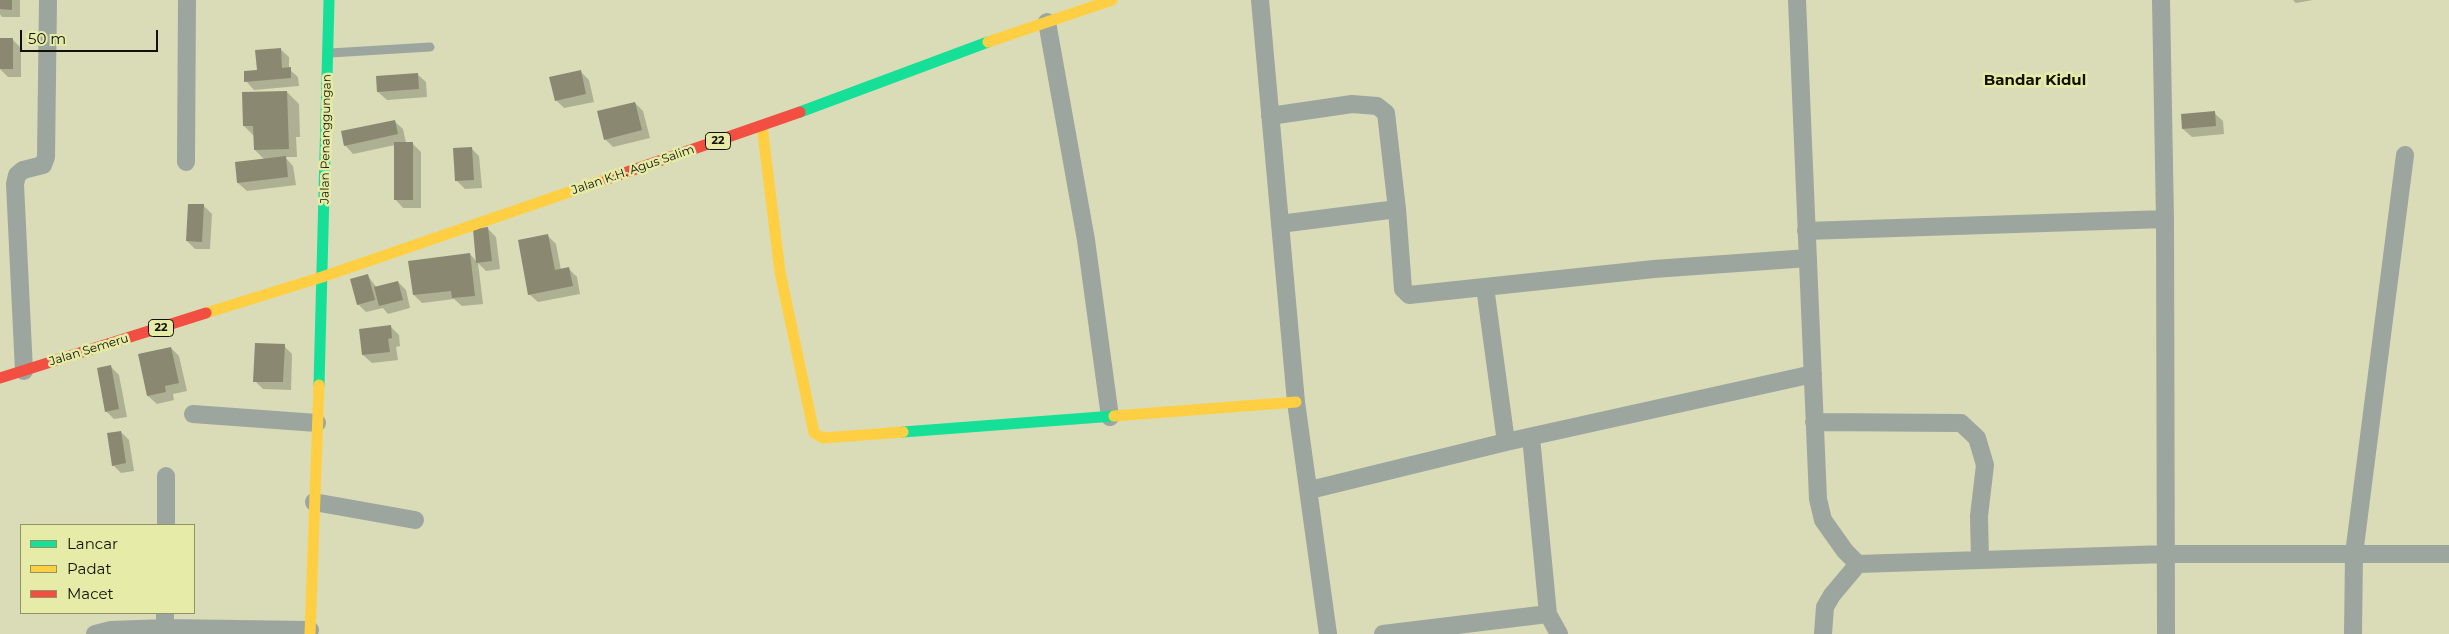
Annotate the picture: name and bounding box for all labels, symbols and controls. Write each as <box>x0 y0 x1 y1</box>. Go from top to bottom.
scale bar <box>22 20 160 52</box>
text: 50 m <box>28 29 66 48</box>
district label: Bandar Kidul <box>1984 72 2086 90</box>
street label: Jalan Penanggungan <box>318 74 334 204</box>
road number: 22 <box>706 132 730 150</box>
street label: Jalan K.H. Agus Salim <box>570 142 696 198</box>
road number: 22 <box>148 319 174 336</box>
street label: Jalan Semeru <box>48 331 130 369</box>
legend <box>20 524 195 614</box>
text: Lancar <box>67 534 118 553</box>
text: Padat <box>67 559 112 578</box>
text: Macet <box>67 584 114 603</box>

